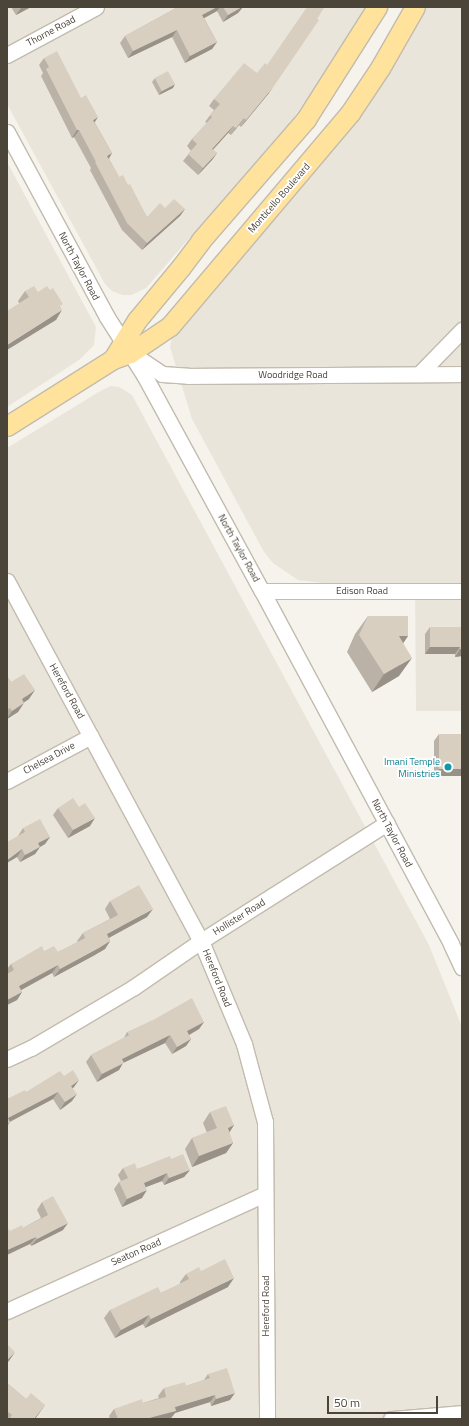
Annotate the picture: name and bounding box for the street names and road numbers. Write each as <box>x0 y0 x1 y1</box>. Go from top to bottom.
street label: Thorne Road <box>25 13 77 49</box>
street label: Monticello Boulevard <box>245 161 313 235</box>
street label: North Taylor Road <box>56 230 102 302</box>
street label: Woodridge Road <box>258 369 328 381</box>
street label: North Taylor Road <box>215 512 263 584</box>
street label: Edison Road <box>336 585 388 597</box>
street label: Hereford Road <box>47 661 87 721</box>
street label: Chelsea Drive <box>21 739 77 777</box>
street label: North Taylor Road <box>369 797 415 869</box>
street label: Hollister Road <box>211 896 267 938</box>
street label: Hereford Road <box>200 947 234 1009</box>
street label: Seaton Road <box>109 1236 163 1268</box>
street label: Hereford Road <box>260 1275 272 1337</box>

